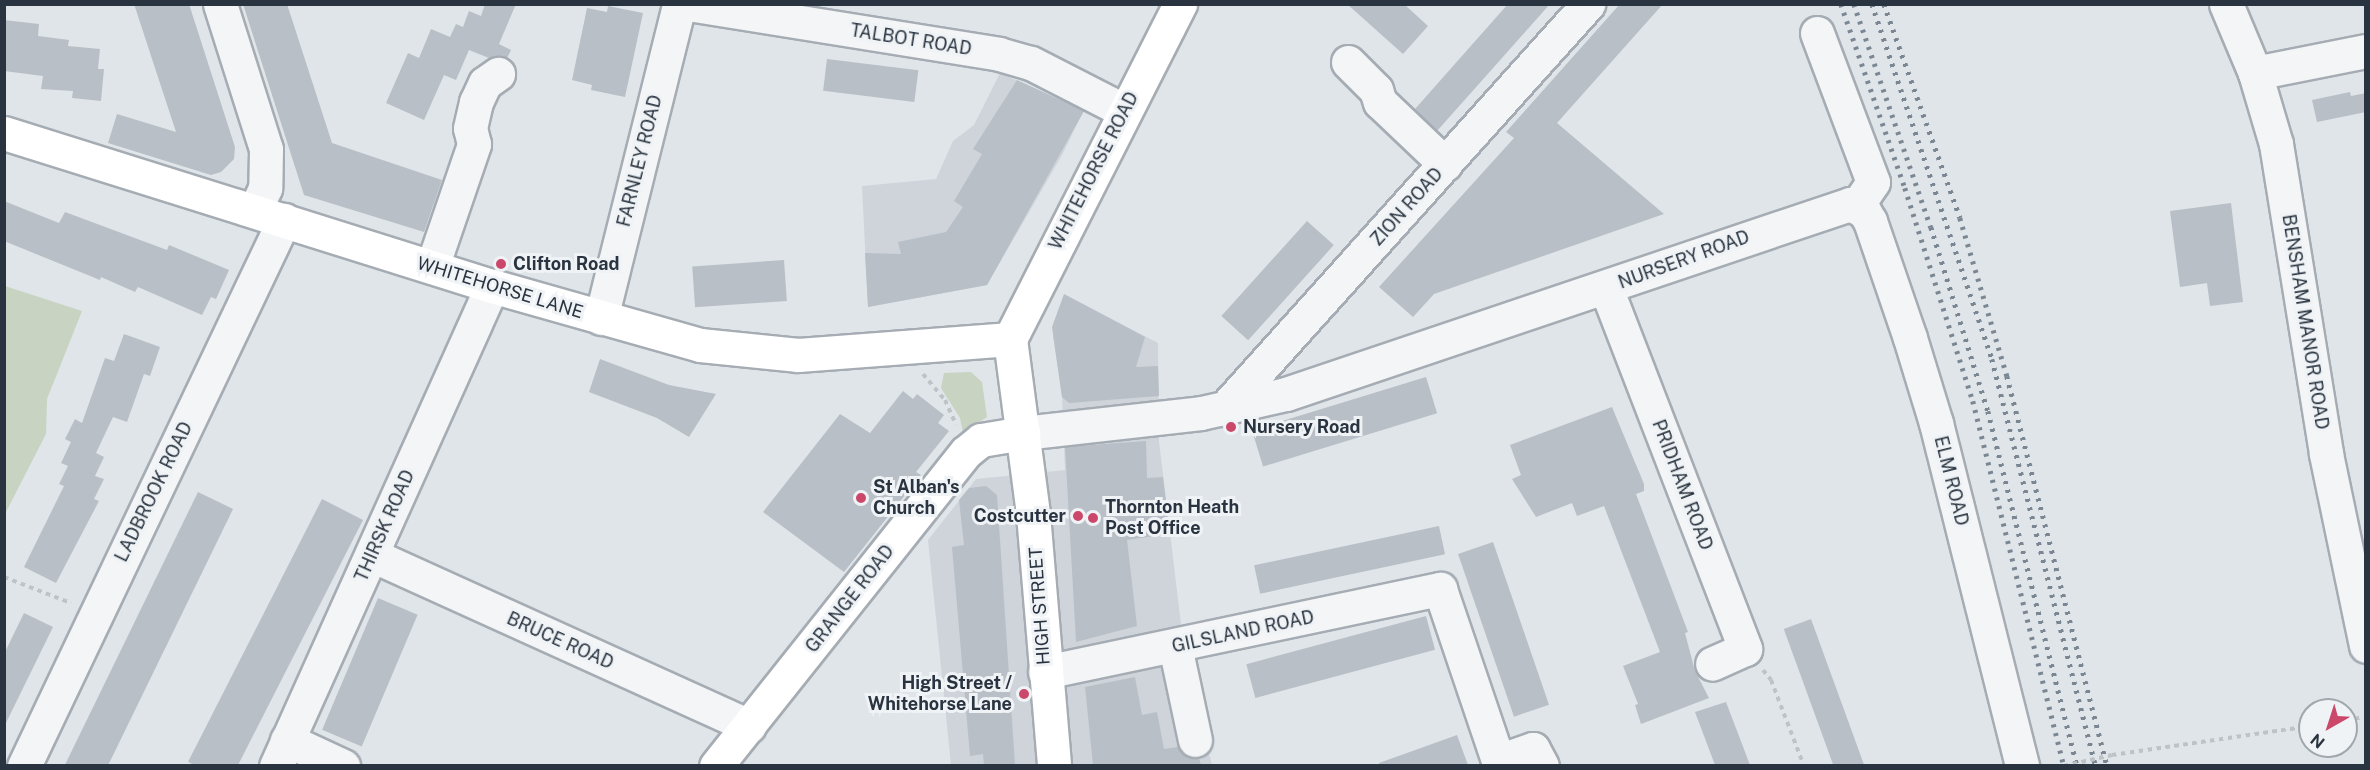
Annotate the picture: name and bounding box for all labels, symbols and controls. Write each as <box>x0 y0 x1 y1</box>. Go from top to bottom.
street label: TALBOT ROAD <box>849 20 973 60</box>
street label: WHITEHORSE ROAD <box>1045 88 1143 254</box>
street label: FARNLEY ROAD <box>613 93 667 229</box>
street label: ZION ROAD <box>1366 164 1448 250</box>
street label: BENSHAM MANOR ROAD <box>2277 213 2333 431</box>
street label: NURSERY ROAD <box>1615 226 1753 294</box>
street label: WHITEHORSE LANE <box>414 252 586 324</box>
place label: Clifton Road <box>513 253 619 275</box>
marker: Clifton Road <box>494 257 508 271</box>
place label: Nursery Road <box>1243 416 1361 438</box>
street label: PRIDHAM ROAD <box>1647 417 1717 553</box>
street label: LADBROOK ROAD <box>111 419 197 565</box>
marker: Nursery Road <box>1224 420 1238 434</box>
street label: ELM ROAD <box>1929 434 1973 528</box>
street label: THIRSK ROAD <box>351 467 419 585</box>
place label: St Alban's Church <box>873 477 960 520</box>
marker: St Alban's Church <box>854 491 868 505</box>
place label: Thornton Heath Post Office <box>1105 497 1239 540</box>
place label: Costcutter <box>974 505 1066 527</box>
marker: Costcutter <box>1071 509 1085 523</box>
marker: Thornton Heath Post Office <box>1086 511 1100 525</box>
street label: GRANGE ROAD <box>801 541 899 657</box>
street label: HIGH STREET <box>1025 546 1055 666</box>
street label: GILSLAND ROAD <box>1170 606 1316 658</box>
street label: BRUCE ROAD <box>503 608 617 674</box>
place label: High Street / Whitehorse Lane <box>868 673 1012 716</box>
marker: High Street / Whitehorse Lane <box>1017 687 1031 701</box>
north arrow <box>2298 698 2358 758</box>
text: N <box>2307 730 2328 752</box>

